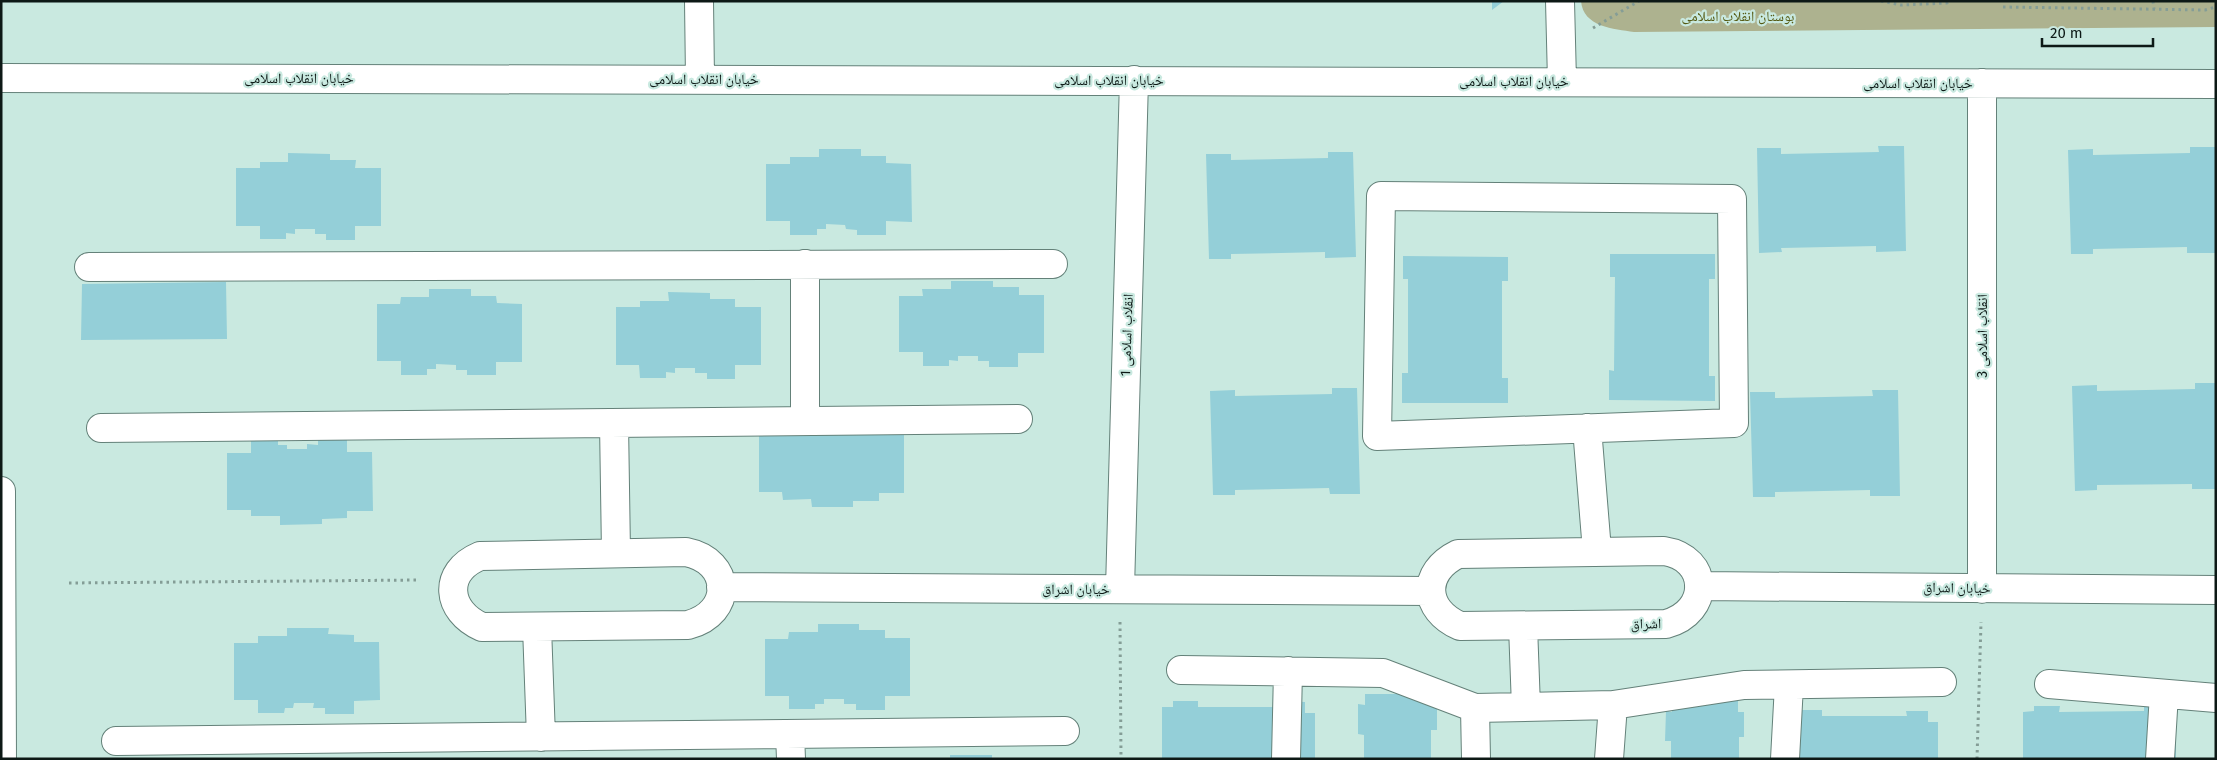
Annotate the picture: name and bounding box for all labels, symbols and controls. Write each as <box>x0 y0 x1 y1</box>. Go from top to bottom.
park label: بوستان انقلاب اسلامی <box>1682 8 1795 25</box>
scale bar <box>2042 15 2153 47</box>
text: 20 m <box>2050 24 2083 42</box>
street label: خیابان انقلاب اسلامی <box>244 70 354 87</box>
street label: خیابان انقلاب اسلامی <box>649 71 759 88</box>
street label: خیابان انقلاب اسلامی <box>1054 72 1164 89</box>
street label: خیابان انقلاب اسلامی <box>1459 73 1569 90</box>
street label: خیابان انقلاب اسلامی <box>1863 75 1973 92</box>
street label: انقلاب اسلامی 1 <box>1117 293 1137 377</box>
street label: انقلاب اسلامی 3 <box>1974 294 1991 378</box>
street label: خیابان اشراق <box>1923 579 1991 597</box>
street label: خیابان اشراق <box>1042 581 1110 598</box>
street label: اشراق <box>1631 615 1661 633</box>

